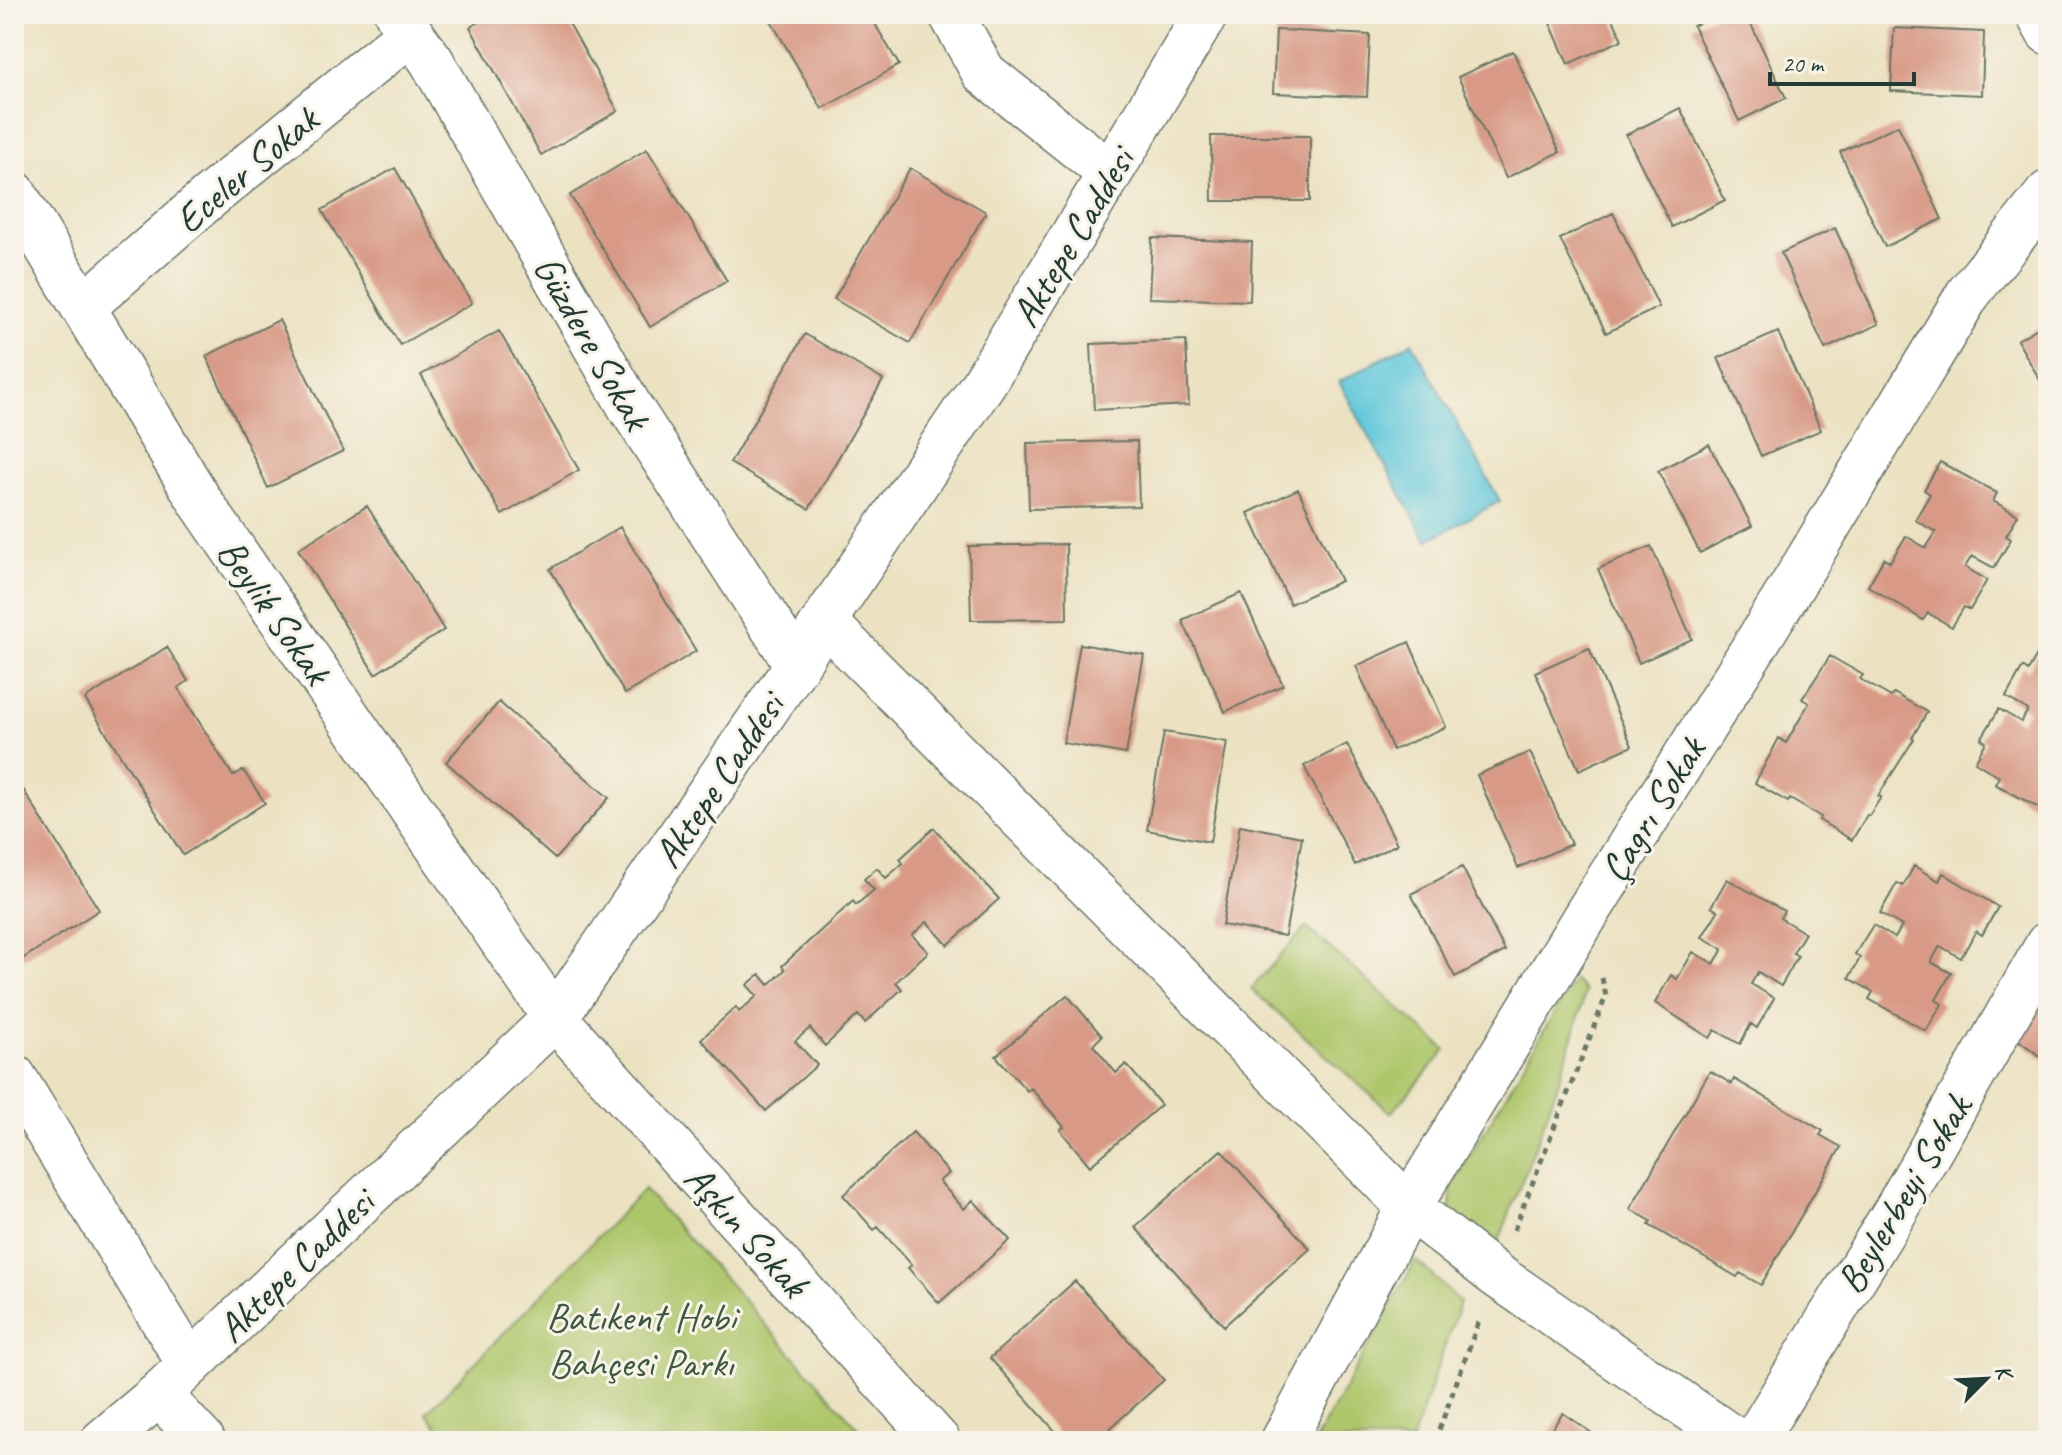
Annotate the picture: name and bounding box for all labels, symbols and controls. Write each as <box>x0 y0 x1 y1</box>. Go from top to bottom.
scale bar <box>1770 36 1914 86</box>
text: 20 m <box>1782 49 1825 79</box>
street label: Eceler Sokak <box>165 94 331 244</box>
street label: Aktepe Caddesi <box>1000 135 1148 336</box>
street label: Güzdere Sokak <box>522 246 663 441</box>
street label: Beylik Sokak <box>206 529 344 696</box>
street label: Aktepe Caddesi <box>642 680 798 877</box>
street label: Çagrı Sokak <box>1589 726 1718 891</box>
street label: Beylerbeyi Sokak <box>1825 1084 1984 1303</box>
street label: Aşkın Sokak <box>674 1154 821 1309</box>
street label: Aktepe Caddesi <box>207 1175 388 1353</box>
park label: Batıkent Hobi Bahçesi Parkı <box>546 1292 740 1388</box>
north arrow <box>1946 1339 2026 1419</box>
text: K <box>1988 1360 2020 1386</box>

